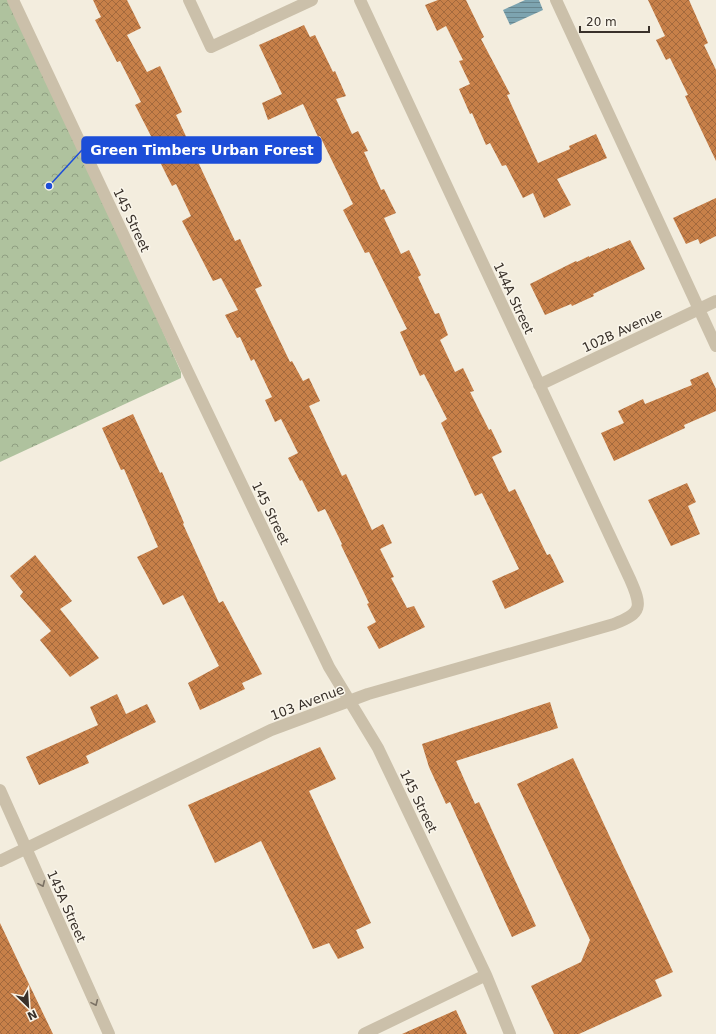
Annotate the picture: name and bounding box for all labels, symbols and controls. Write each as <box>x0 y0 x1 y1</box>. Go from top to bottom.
scale bar <box>580 8 649 34</box>
text: 20 m <box>586 15 617 29</box>
callout: Green Timbers Urban Forest <box>82 137 321 163</box>
text: Green Timbers Urban Forest <box>90 142 314 158</box>
street label: 145 Street <box>110 186 153 254</box>
street label: 144A Street <box>490 260 537 336</box>
street label: 102B Avenue <box>580 305 664 355</box>
street label: 145 Street <box>249 479 292 547</box>
street label: 103 Avenue <box>268 682 346 723</box>
street label: 145 Street <box>397 767 440 835</box>
street label: 145A Street <box>44 868 89 945</box>
one-way arrow <box>37 880 45 887</box>
north arrow <box>8 986 48 1026</box>
one-way arrow <box>90 998 98 1006</box>
text: N <box>25 1007 39 1022</box>

